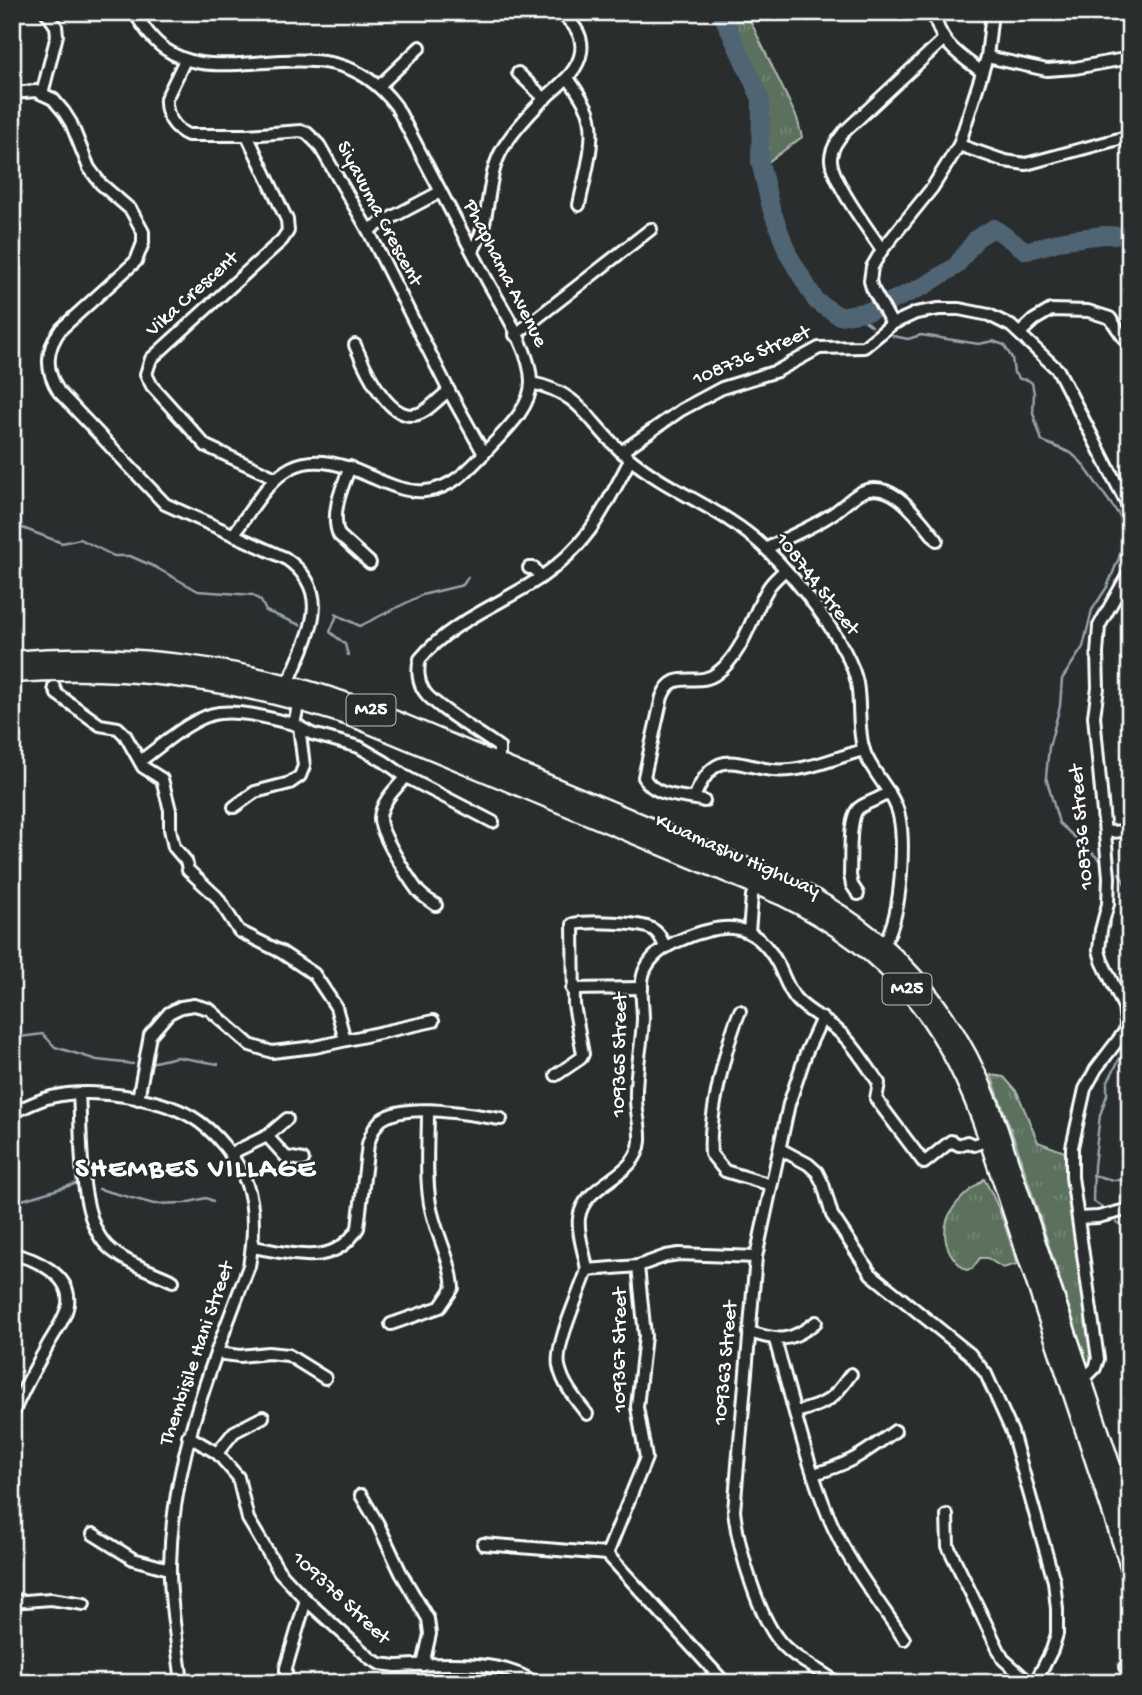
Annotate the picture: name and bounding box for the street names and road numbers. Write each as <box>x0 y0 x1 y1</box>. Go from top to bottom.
street label: Siyavuma Crescent <box>329 137 428 293</box>
street label: Phaphama Avenue <box>456 195 553 353</box>
street label: Vika Crescent <box>141 245 246 344</box>
street label: 108736 Street <box>689 320 817 393</box>
street label: 108744 Street <box>767 528 865 643</box>
road number: M25 <box>346 694 396 726</box>
street label: 108736 Street <box>1065 761 1101 892</box>
street label: Kwamashu Highway <box>651 809 823 905</box>
road number: M25 <box>883 973 932 1004</box>
street label: 109365 Street <box>607 990 635 1118</box>
street label: Thembisile Hani Street <box>155 1257 242 1450</box>
street label: 109367 Street <box>609 1285 634 1413</box>
street label: 109363 Street <box>709 1298 745 1427</box>
street label: 109378 Street <box>285 1546 396 1652</box>

